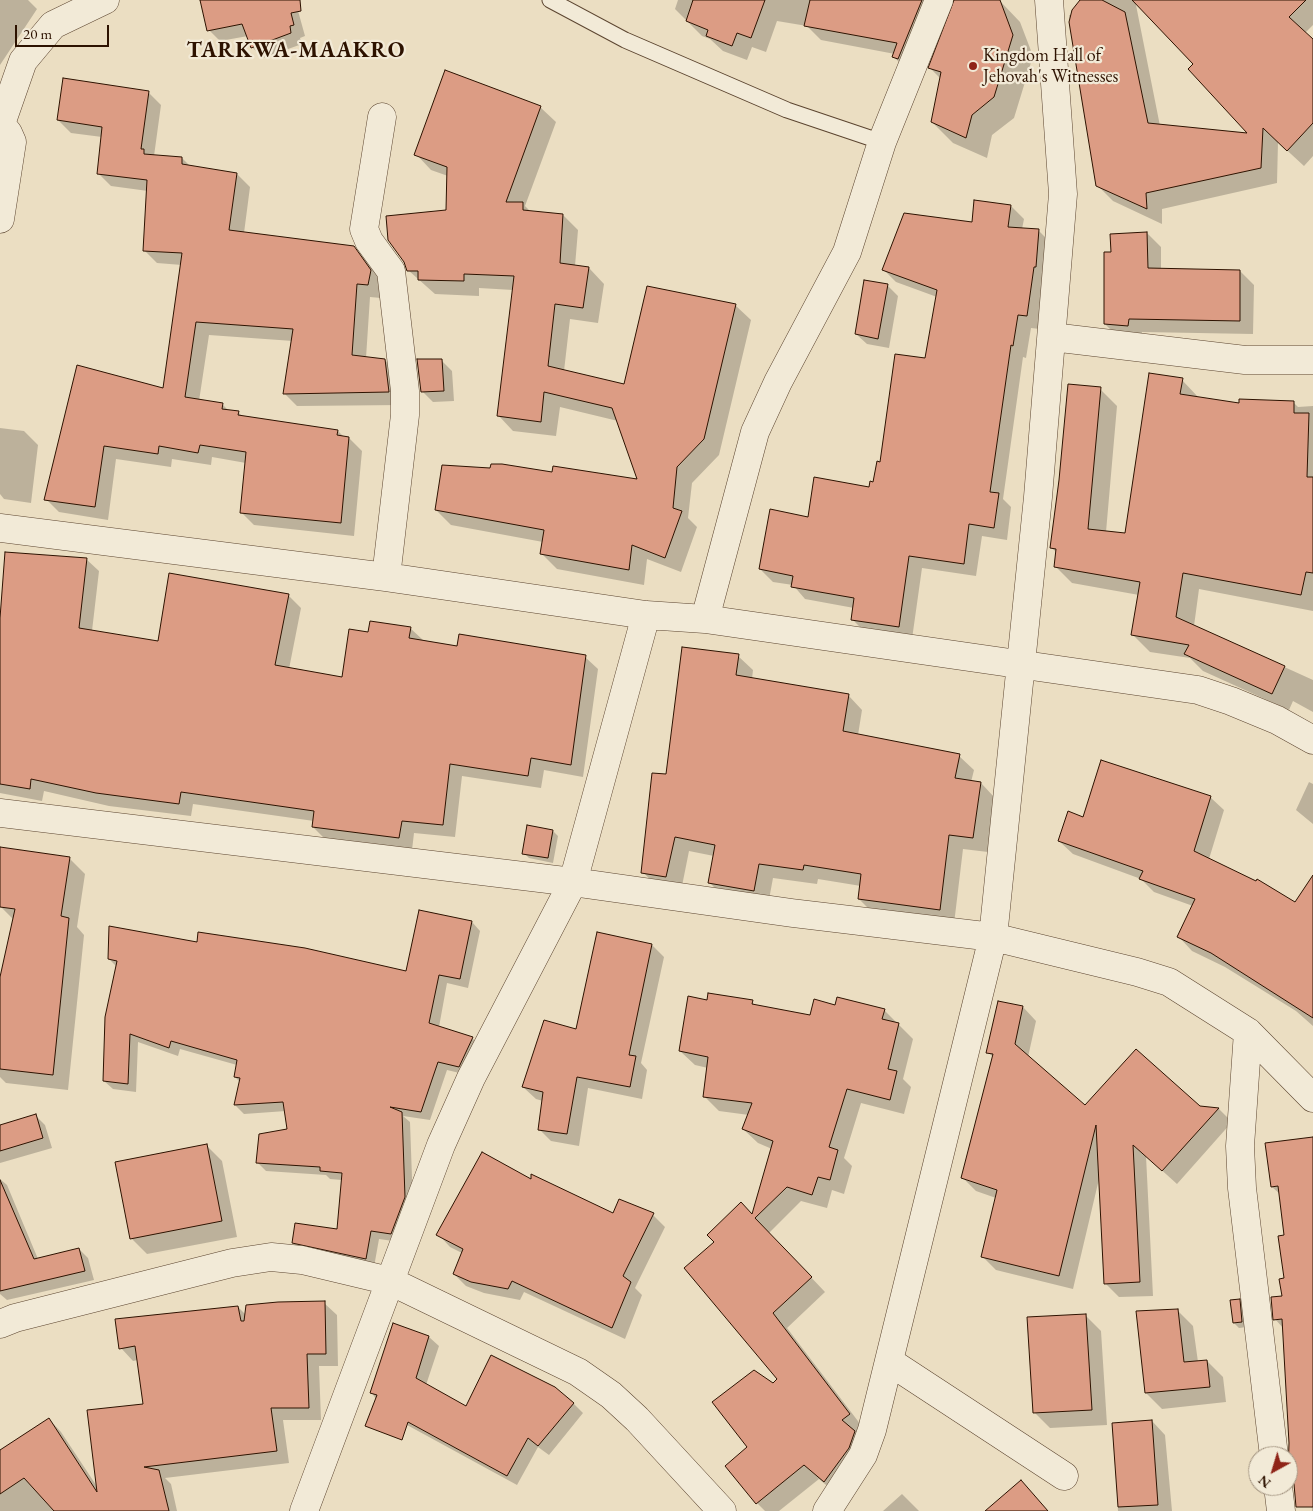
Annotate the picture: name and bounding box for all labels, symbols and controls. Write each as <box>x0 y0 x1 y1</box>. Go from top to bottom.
scale bar <box>18 15 111 47</box>
text: 20 m <box>23 24 52 43</box>
district label: TARKWA-MAAKRO <box>185 38 407 64</box>
place label: Kingdom Hall of Jehovah's Witnesses <box>983 45 1118 88</box>
marker: Kingdom Hall of Jehovah's Witnesses <box>967 60 979 72</box>
north arrow <box>1248 1446 1298 1496</box>
text: N <box>1254 1471 1274 1492</box>

